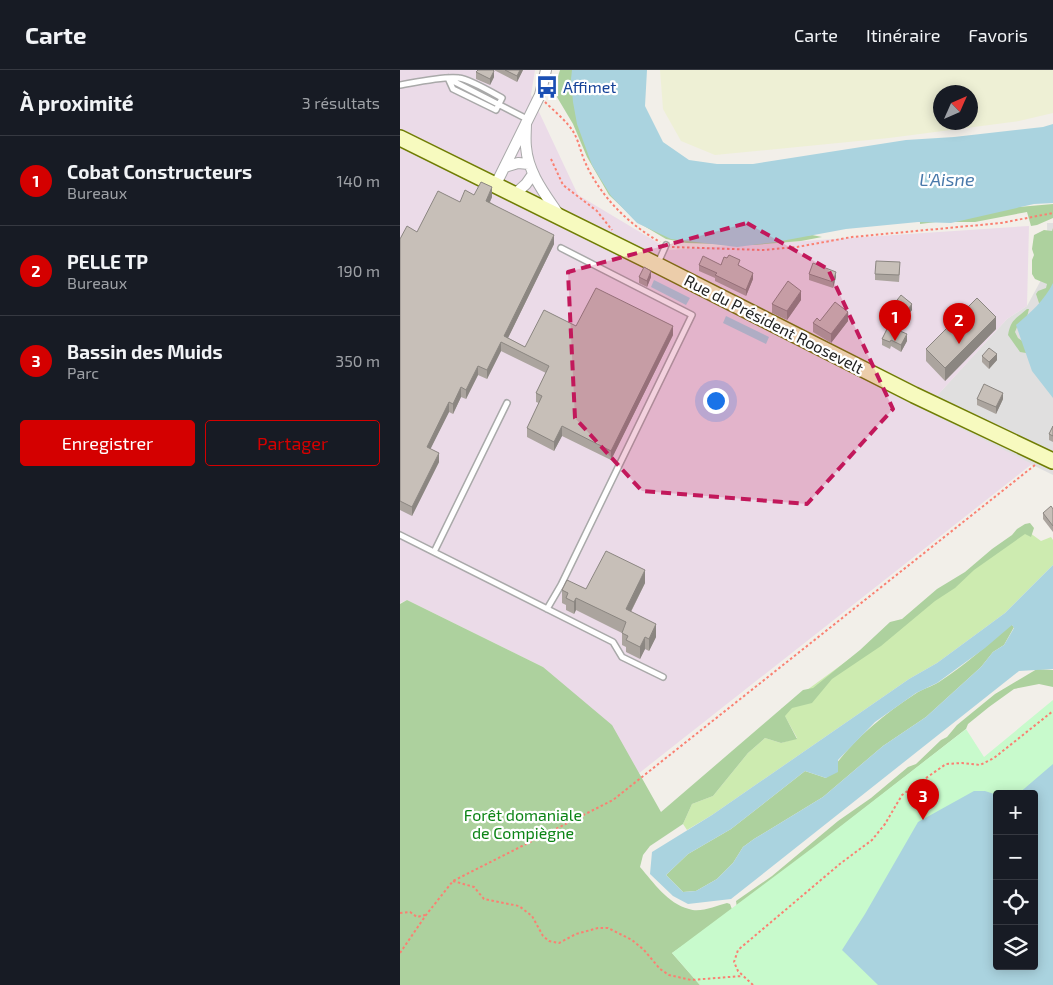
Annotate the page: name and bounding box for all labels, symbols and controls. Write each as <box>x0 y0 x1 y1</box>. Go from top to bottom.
text: Carte <box>25 20 86 49</box>
text: Carte <box>794 24 838 46</box>
text: Itinéraire <box>866 24 940 46</box>
text: Favoris <box>968 24 1028 46</box>
bus stop icon: Affimet <box>534 74 560 100</box>
place label: Affimet <box>563 77 616 96</box>
north arrow <box>933 85 978 130</box>
text: À proximité <box>20 90 134 115</box>
text: 3 résultats <box>302 93 380 112</box>
text: Cobat Constructeurs <box>67 160 252 183</box>
water label: L'Aisne <box>919 168 975 190</box>
text: 1 <box>33 171 39 190</box>
text: 140 m <box>337 171 380 190</box>
text: Bureaux <box>67 183 127 202</box>
text: PELLE TP <box>67 250 148 273</box>
text: 2 <box>31 261 41 280</box>
text: 190 m <box>337 261 380 280</box>
street label: Rue du Président Roosevelt <box>682 270 867 377</box>
text: Bureaux <box>67 273 127 292</box>
pin: 1 <box>879 300 911 341</box>
pin: 2 <box>943 303 975 344</box>
text: Bassin des Muids <box>67 340 223 363</box>
text: 3 <box>31 351 41 370</box>
text: 350 m <box>335 351 380 370</box>
text: Parc <box>67 363 99 382</box>
your location <box>703 388 729 414</box>
button: Enregistrer <box>20 420 195 466</box>
button: Partager <box>205 420 380 466</box>
pin: 3 <box>907 779 939 820</box>
map controls <box>993 790 1038 970</box>
button: + <box>993 790 1038 835</box>
park label: Forêt domaniale de Compiègne <box>464 805 582 842</box>
button: − <box>993 835 1038 880</box>
button: locate <box>993 880 1038 925</box>
button: layers <box>993 925 1038 970</box>

